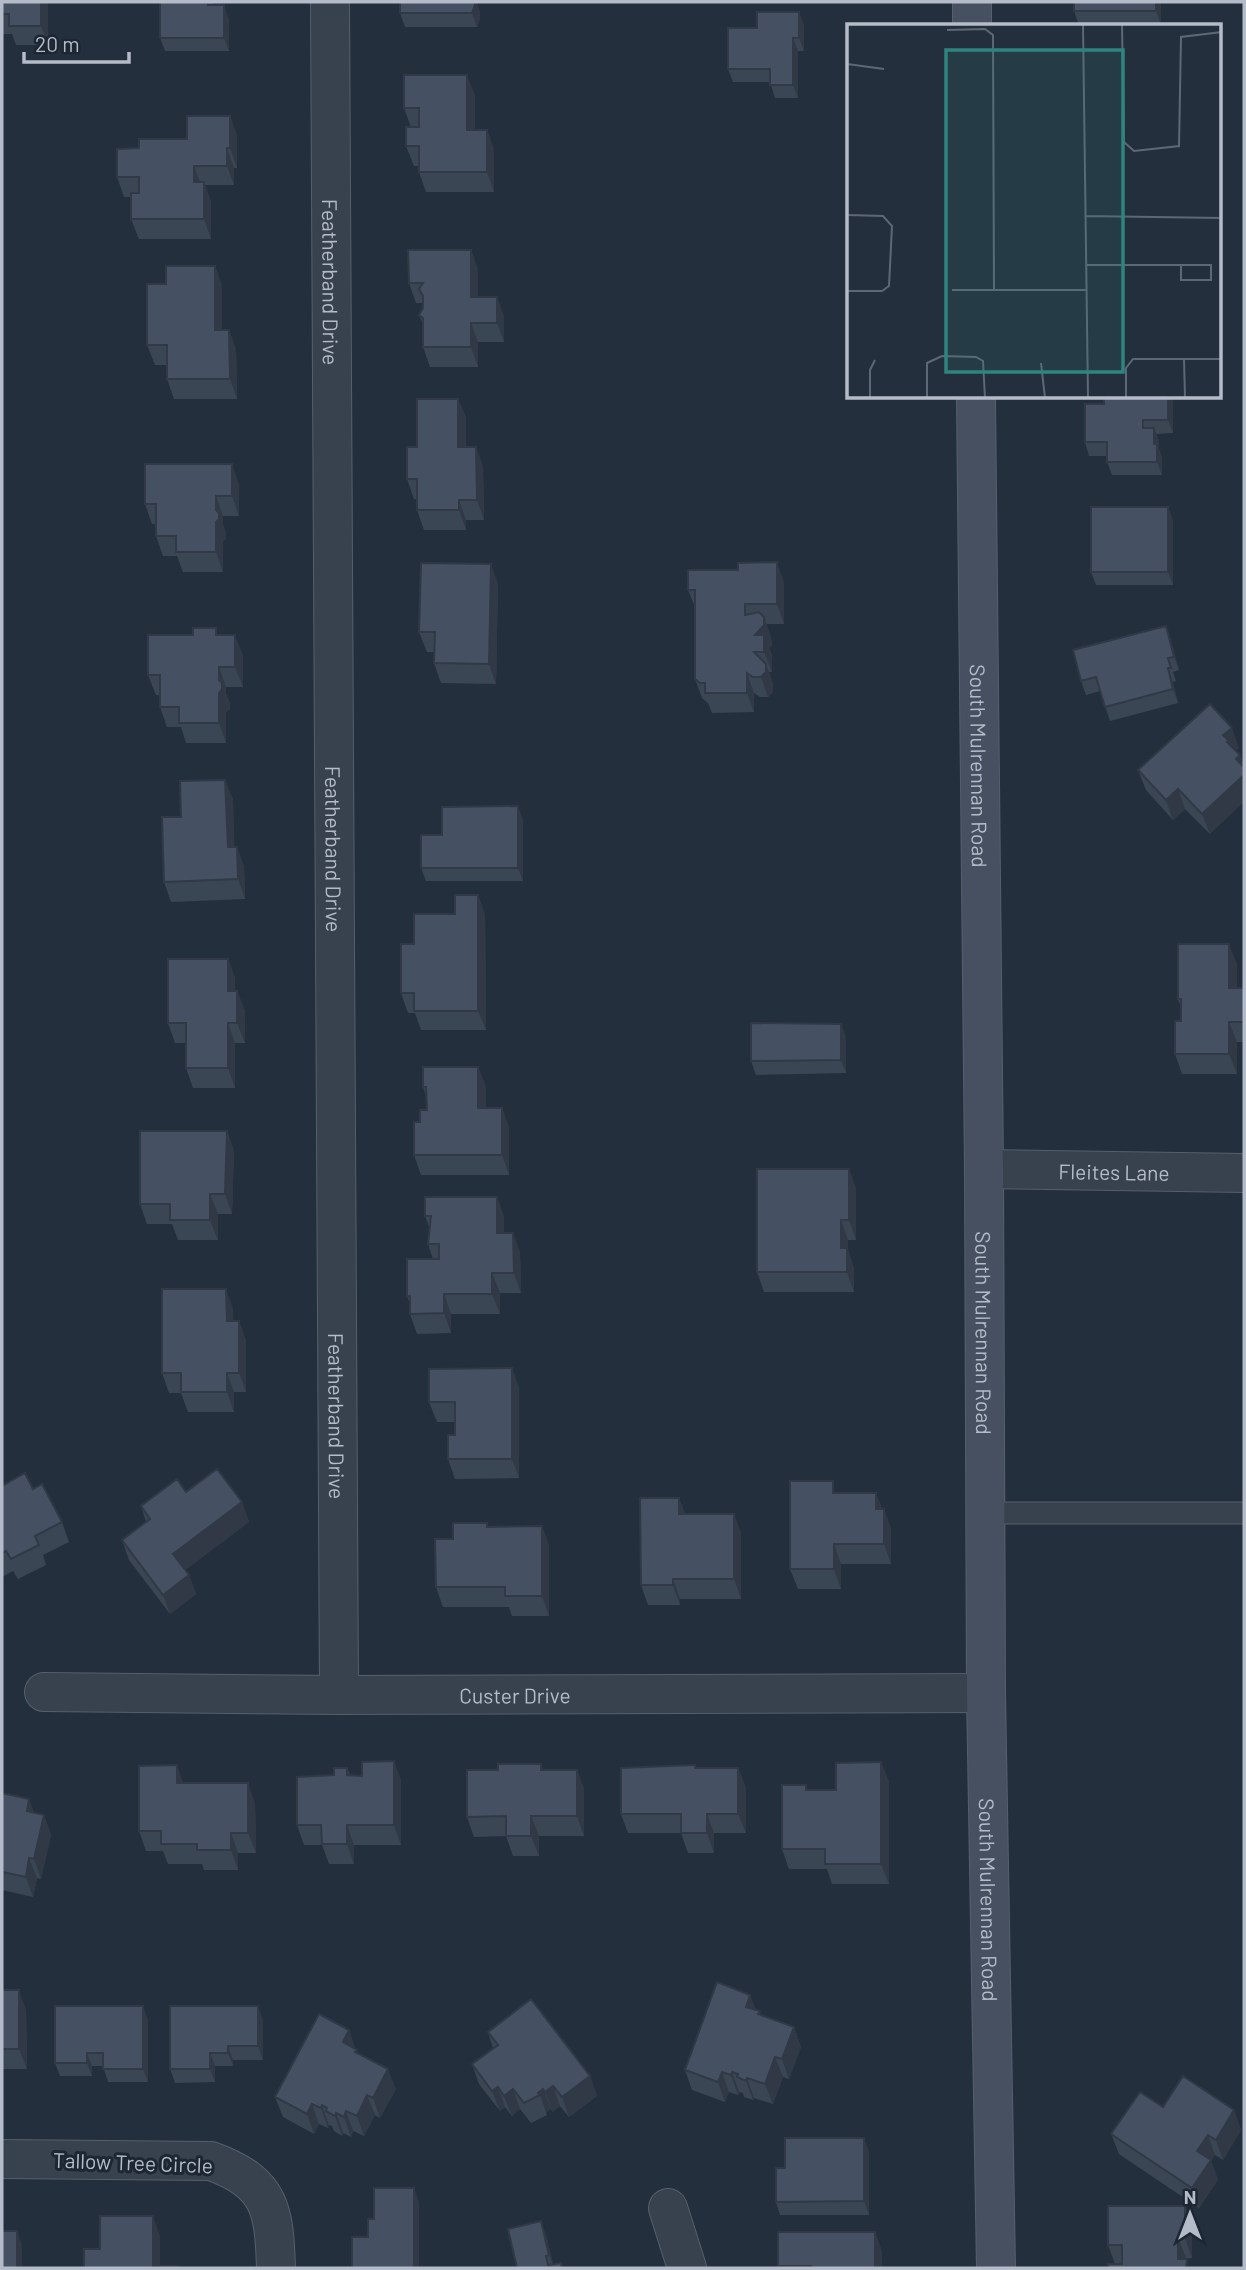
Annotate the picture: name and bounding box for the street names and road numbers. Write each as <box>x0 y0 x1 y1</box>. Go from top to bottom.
street label: Featherband Drive <box>319 199 344 365</box>
street label: South Mulrennan Road <box>966 664 993 868</box>
street label: Featherband Drive <box>322 766 347 932</box>
street label: Fleites Lane <box>1058 1158 1170 1184</box>
street label: South Mulrennan Road <box>972 1231 998 1435</box>
street label: Featherband Drive <box>325 1333 350 1499</box>
street label: Custer Drive <box>459 1682 571 1707</box>
street label: South Mulrennan Road <box>975 1798 1004 2002</box>
street label: Tallow Tree Circle <box>53 2147 213 2177</box>

